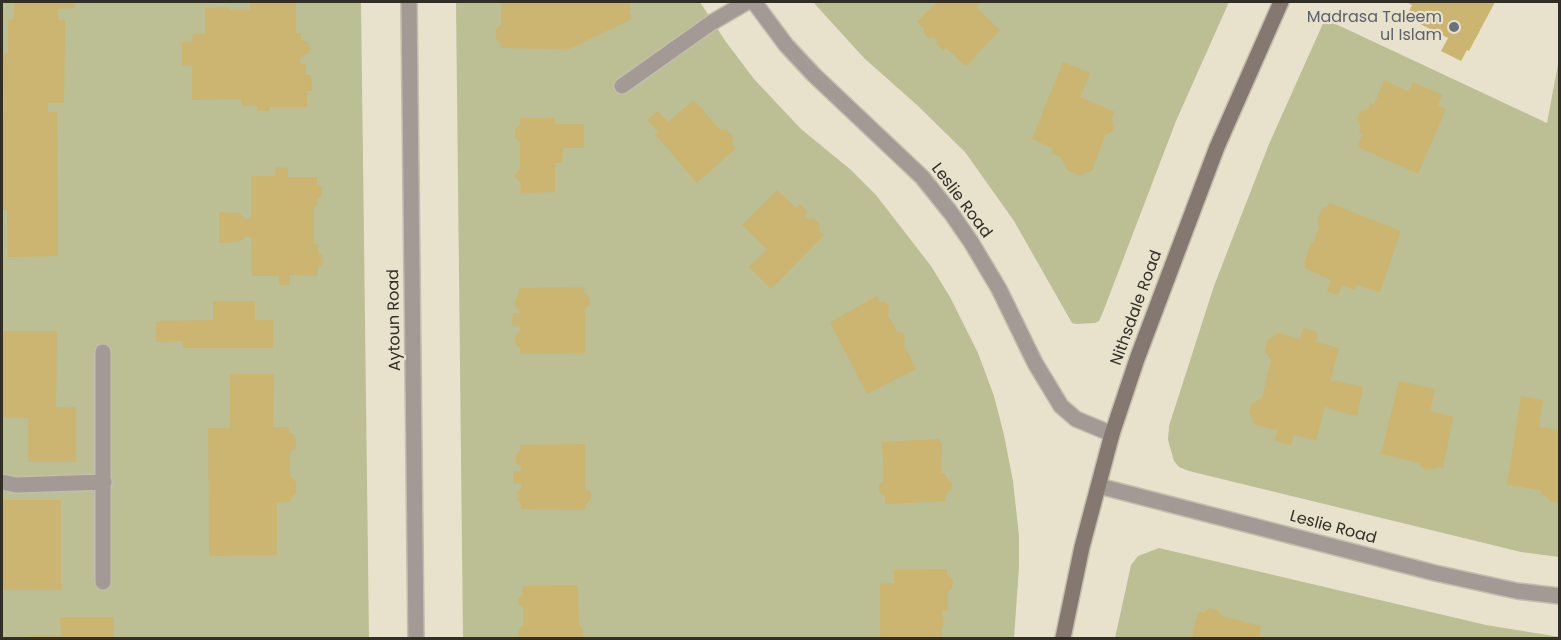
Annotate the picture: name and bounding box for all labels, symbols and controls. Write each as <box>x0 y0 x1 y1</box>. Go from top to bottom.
place label: Madrasa Taleem ul Islam <box>1307 8 1442 46</box>
marker: Madrasa Taleem ul Islam <box>1447 20 1461 34</box>
street label: Leslie Road <box>927 160 995 242</box>
street label: Nithsdale Road <box>1107 248 1167 368</box>
street label: Aytoun Road <box>385 269 405 371</box>
street label: Leslie Road <box>1288 507 1378 549</box>

